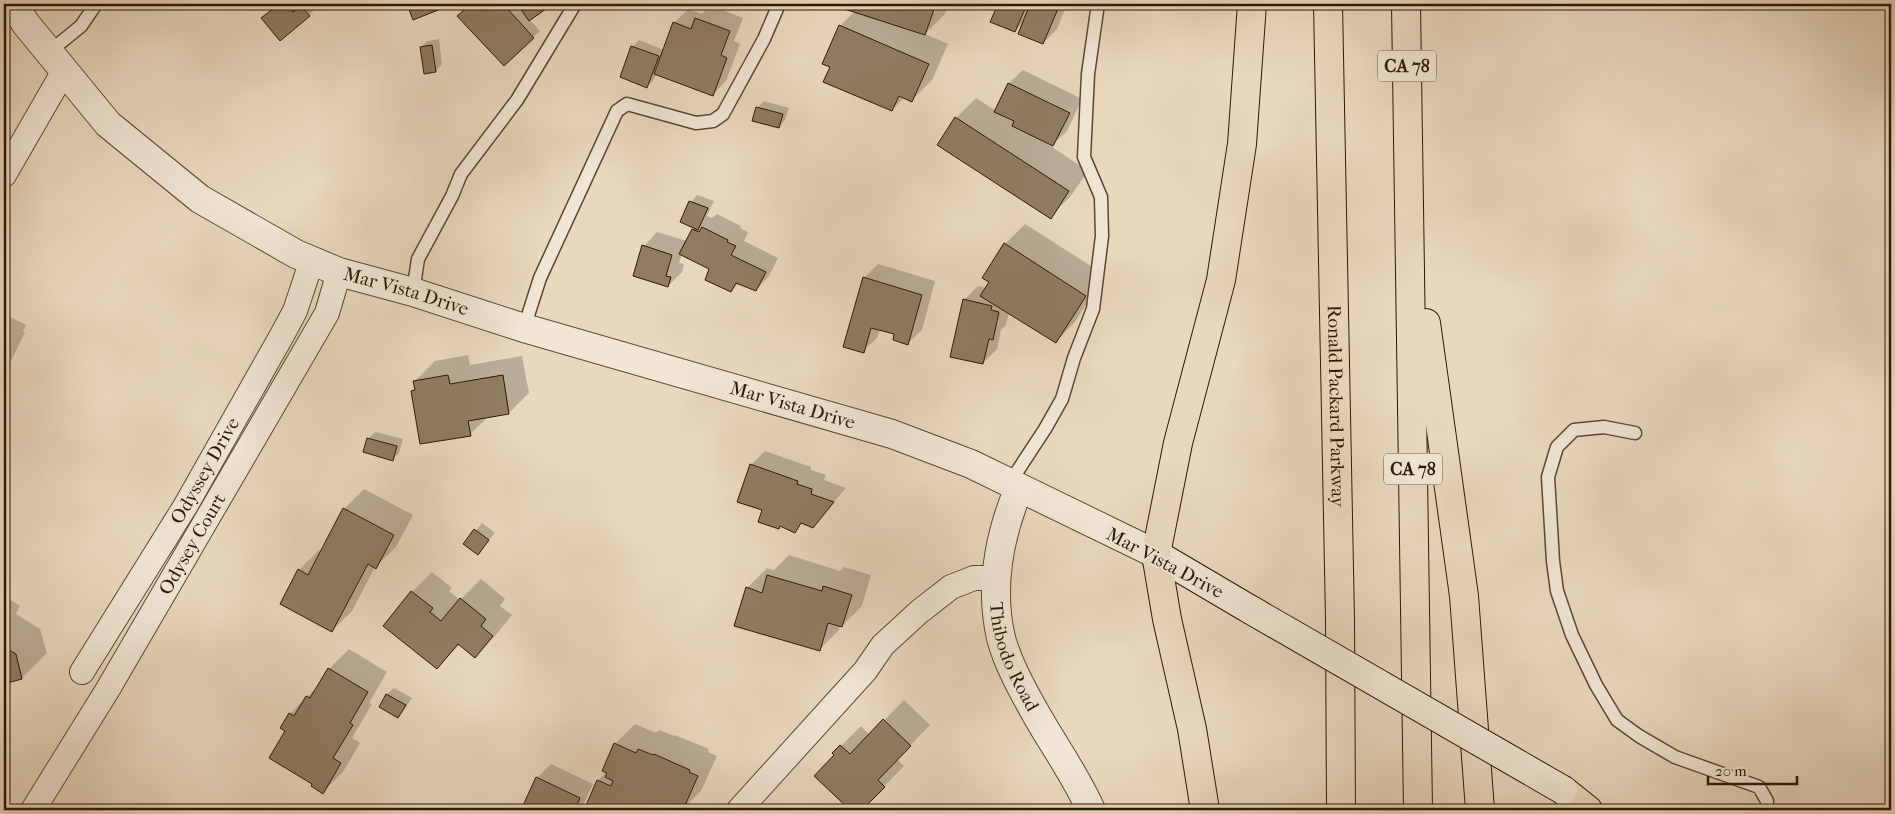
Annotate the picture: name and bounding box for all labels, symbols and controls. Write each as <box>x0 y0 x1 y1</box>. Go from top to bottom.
road number: CA 78 <box>1378 50 1436 82</box>
street label: Mar Vista Drive <box>341 263 472 320</box>
street label: Ronald Packard Parkway <box>1323 305 1349 508</box>
street label: Mar Vista Drive <box>727 377 858 434</box>
street label: Odyssey Drive <box>166 414 244 528</box>
road number: CA 78 <box>1384 454 1442 484</box>
street label: Odysey Court <box>154 489 231 599</box>
street label: Mar Vista Drive <box>1103 523 1227 603</box>
street label: Thibodo Road <box>985 601 1044 716</box>
scale bar <box>1708 754 1796 786</box>
text: 20 m <box>1715 762 1747 780</box>

